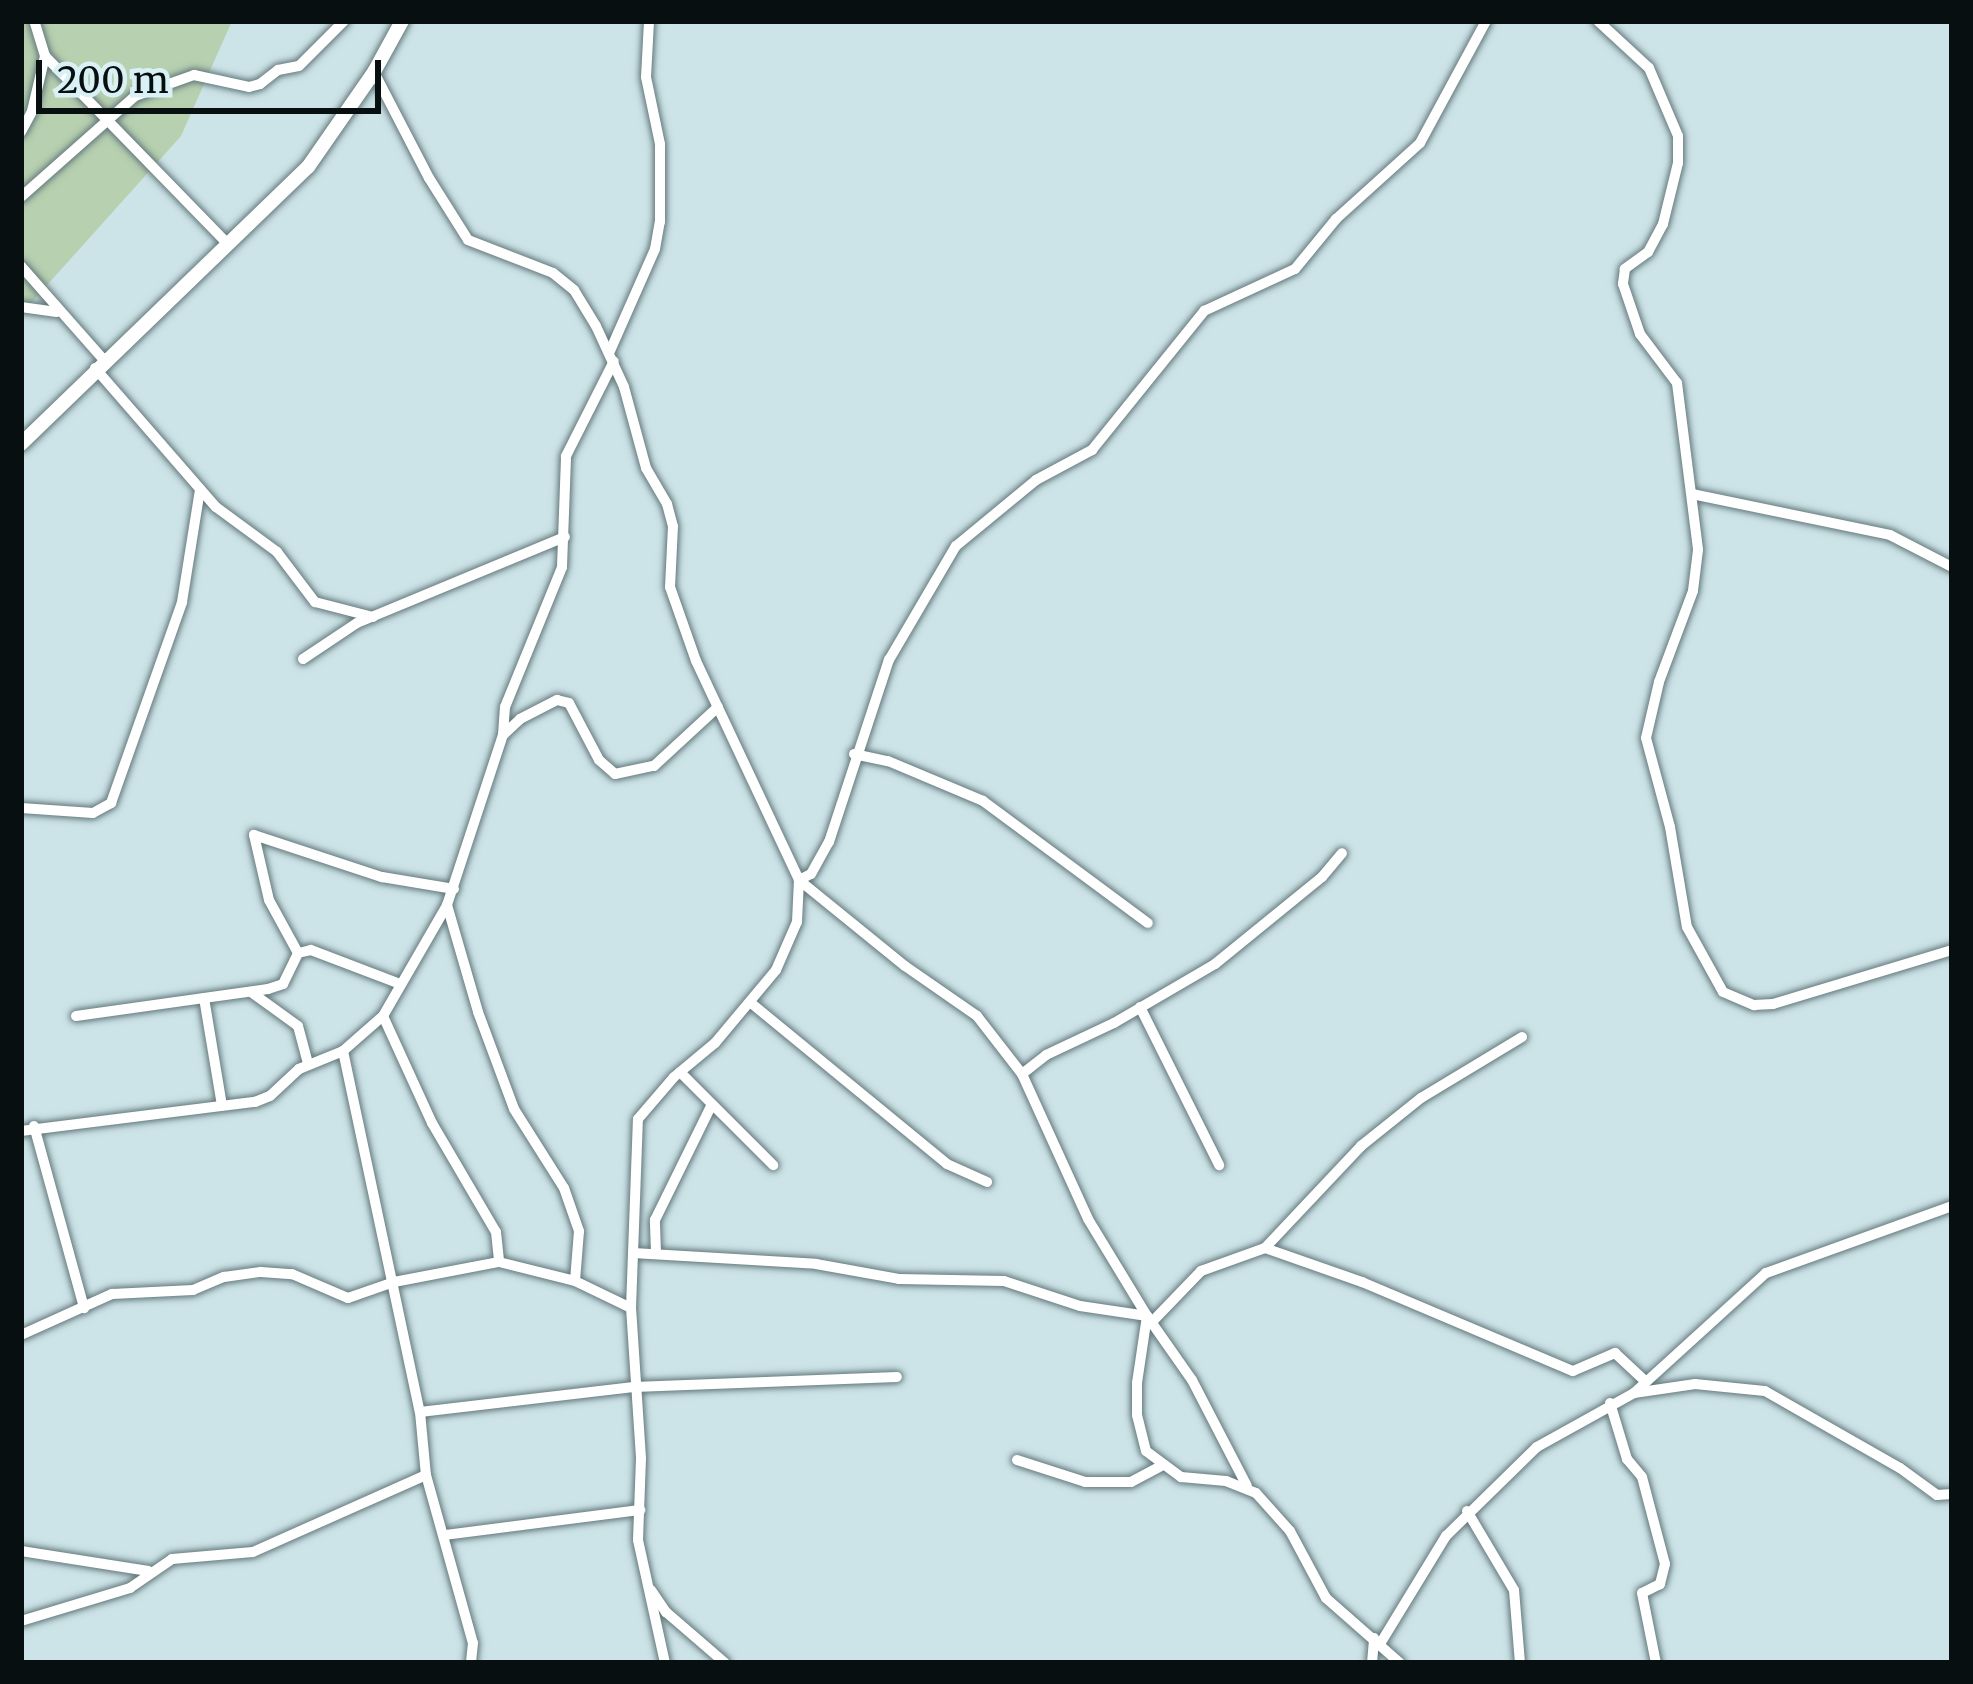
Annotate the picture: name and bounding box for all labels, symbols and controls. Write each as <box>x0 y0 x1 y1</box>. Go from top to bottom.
scale bar <box>42 36 387 110</box>
text: 200 m <box>57 58 169 103</box>

